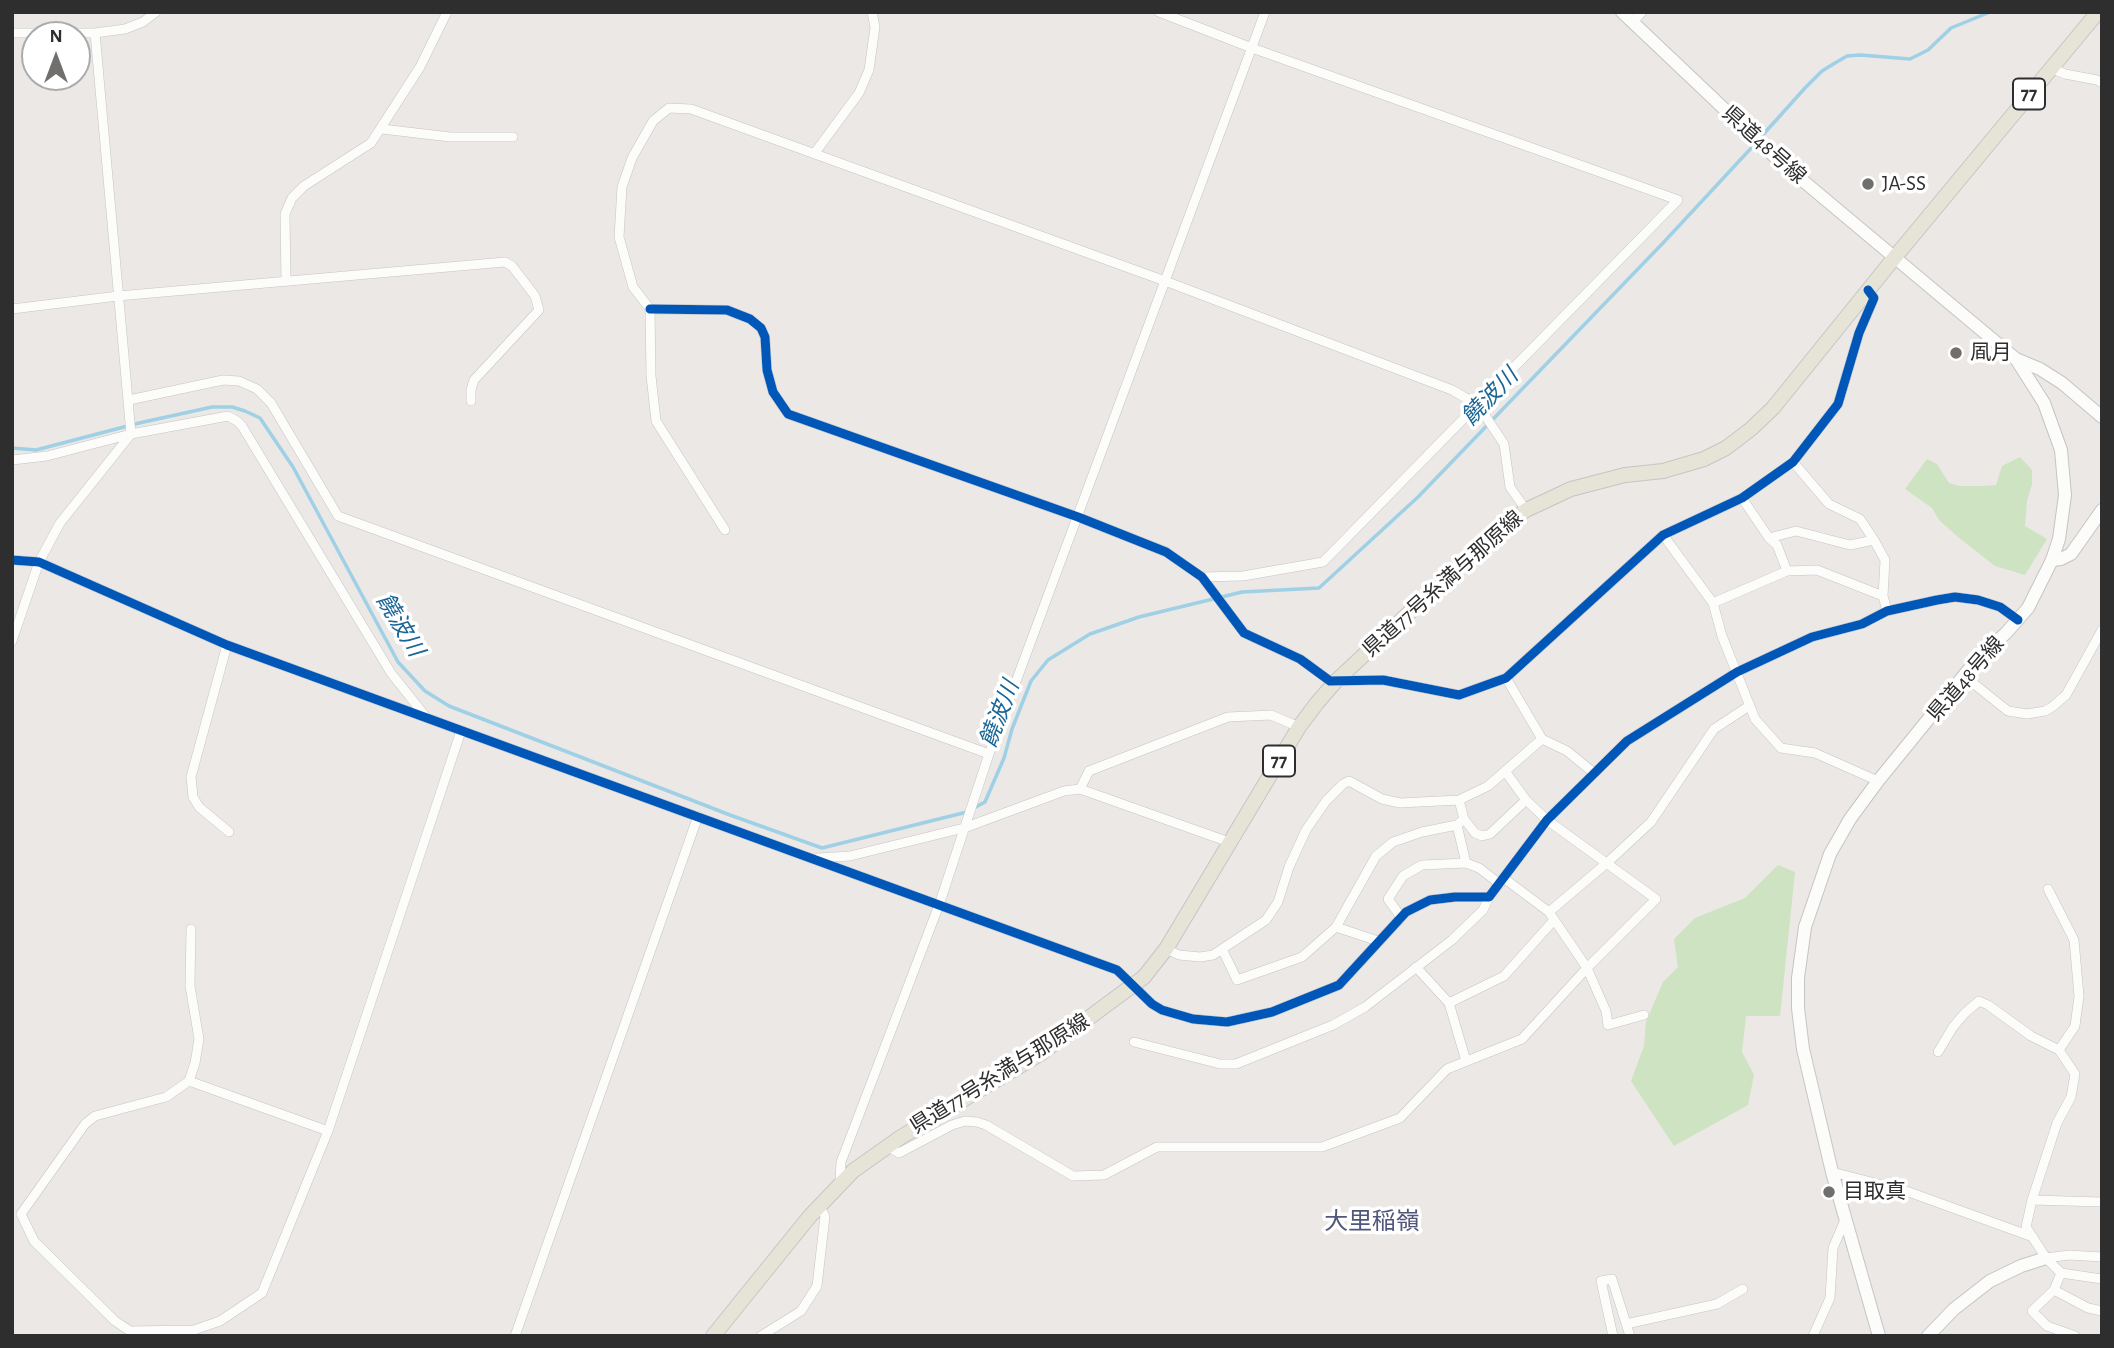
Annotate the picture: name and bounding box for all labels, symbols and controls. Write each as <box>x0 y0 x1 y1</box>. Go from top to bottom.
north arrow <box>21 21 91 91</box>
text: N <box>49 27 63 46</box>
road number: 77 <box>2013 78 2045 110</box>
street label: 県道48号線 <box>1717 101 1811 189</box>
place label: JA-SS <box>1882 171 1926 197</box>
marker: JA-SS <box>1860 176 1876 192</box>
place label: 凮月 <box>1970 340 2012 366</box>
marker: 凮月 <box>1948 345 1964 361</box>
water label: 饒波川 <box>1456 363 1524 431</box>
street label: 県道77号糸満与那原線 <box>1358 506 1528 662</box>
water label: 饒波川 <box>370 588 430 662</box>
street label: 県道48号線 <box>1922 631 2010 727</box>
water label: 饒波川 <box>975 677 1025 751</box>
road number: 77 <box>1263 746 1295 776</box>
street label: 県道77号糸満与那原線 <box>906 1009 1094 1139</box>
place label: 目取真 <box>1843 1179 1906 1205</box>
marker: 目取真 <box>1821 1184 1837 1200</box>
district label: 大里稲嶺 <box>1324 1208 1420 1236</box>

